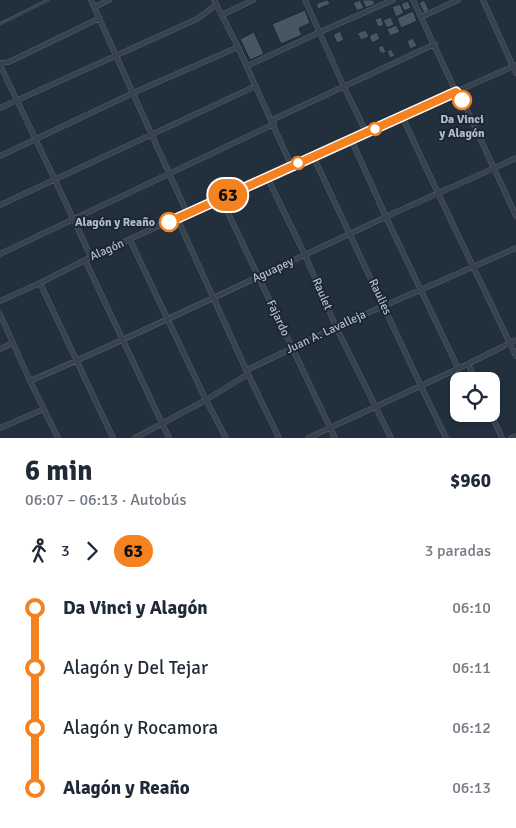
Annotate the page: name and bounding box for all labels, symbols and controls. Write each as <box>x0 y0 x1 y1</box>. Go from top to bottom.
marker: Da Vinci y Alagón <box>452 90 472 110</box>
place label: Da Vinci y Alagón <box>438 112 485 141</box>
unlabelled marker <box>368 122 382 136</box>
unlabelled marker <box>291 156 305 170</box>
line badge: 63 <box>206 179 250 211</box>
text: 63 <box>218 184 238 206</box>
marker: Alagón y Reaño <box>159 212 179 232</box>
place label: Alagón y Reaño <box>75 215 155 230</box>
street label: Alagón <box>88 236 126 264</box>
street label: Aguapey <box>250 254 296 286</box>
street label: Raulet <box>309 276 335 312</box>
street label: Raulies <box>365 277 395 317</box>
street label: Fajardo <box>263 297 293 339</box>
street label: Juan A. Lavalleja <box>284 307 368 357</box>
map controls <box>450 372 500 422</box>
button: locate <box>450 372 500 422</box>
text: 6 min <box>25 454 93 488</box>
text: $960 <box>450 469 491 493</box>
text: 06:07 – 06:13 · Autobús <box>25 490 186 510</box>
icon: walk <box>25 537 53 565</box>
icon: forward <box>78 537 106 565</box>
text: 63 <box>124 540 143 562</box>
text: 3 <box>61 541 70 561</box>
text: 3 paradas <box>425 541 491 561</box>
text: Da Vinci y Alagón <box>63 596 208 620</box>
text: 06:10 <box>452 598 491 618</box>
text: Alagón y Del Tejar <box>63 656 208 680</box>
text: 06:11 <box>452 658 491 678</box>
text: Alagón y Rocamora <box>63 716 218 740</box>
text: 06:12 <box>452 718 491 738</box>
text: Alagón y Reaño <box>63 776 190 800</box>
text: 06:13 <box>452 778 491 798</box>

